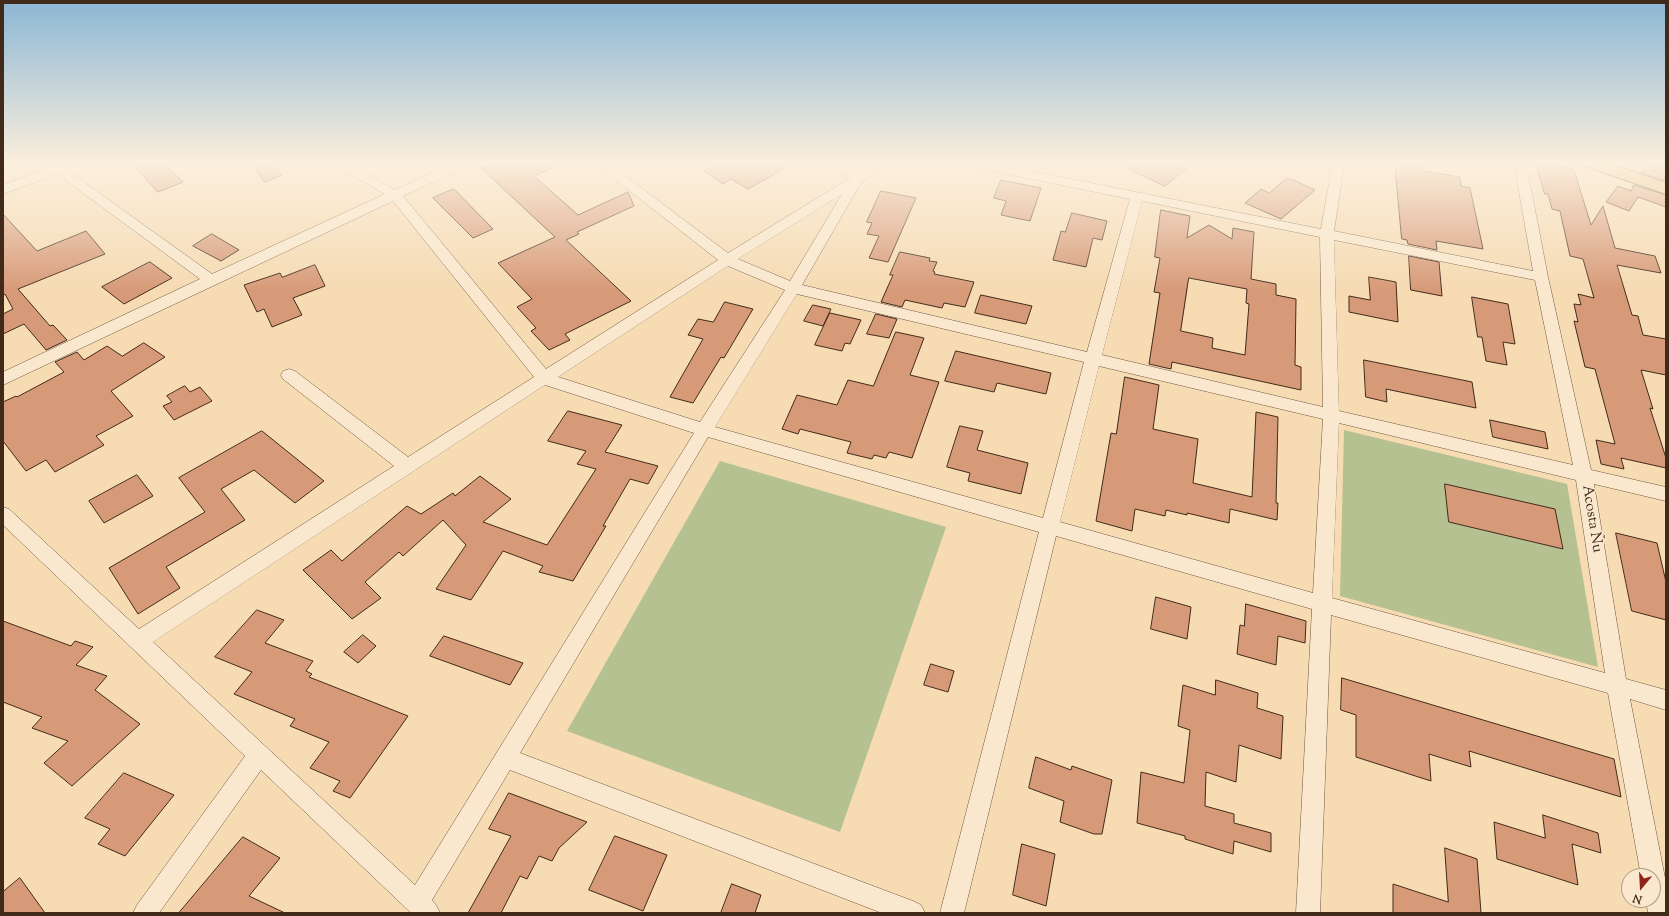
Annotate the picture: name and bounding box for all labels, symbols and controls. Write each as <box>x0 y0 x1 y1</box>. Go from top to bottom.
street label: Acosta Ñu <box>1577 484 1605 554</box>
north arrow <box>1621 868 1661 908</box>
text: N <box>1631 889 1644 907</box>

